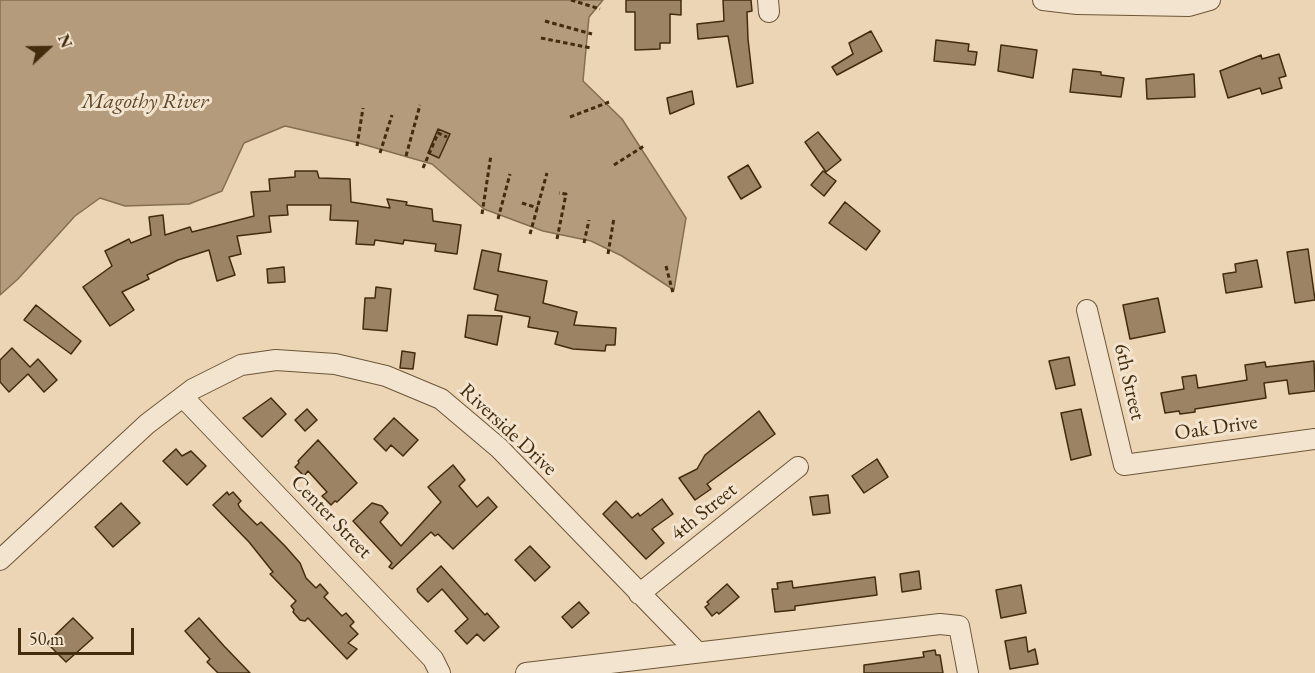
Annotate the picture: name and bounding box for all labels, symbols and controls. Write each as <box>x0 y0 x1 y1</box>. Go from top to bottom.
north arrow <box>18 18 78 78</box>
text: N <box>53 31 77 51</box>
water label: Magothy River <box>82 89 208 115</box>
street label: 6th Street <box>1108 341 1150 423</box>
street label: Riverside Drive <box>454 379 562 481</box>
street label: Oak Drive <box>1173 410 1259 446</box>
street label: Center Street <box>285 470 377 564</box>
street label: 4th Street <box>666 478 742 546</box>
scale bar <box>21 616 136 654</box>
text: 50 m <box>29 627 64 650</box>

